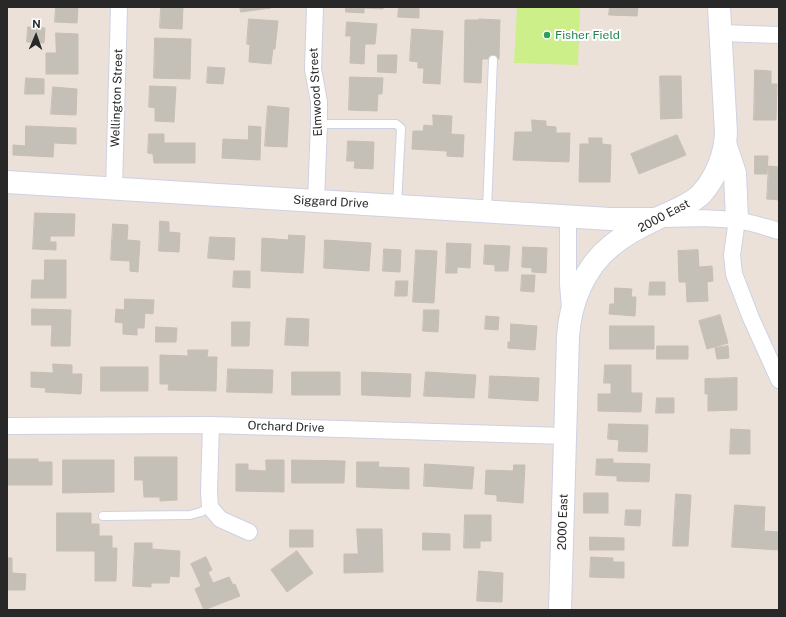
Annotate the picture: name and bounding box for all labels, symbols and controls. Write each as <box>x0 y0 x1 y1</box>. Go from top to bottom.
north arrow <box>16 16 56 56</box>
text: N <box>32 18 41 30</box>
place label: Fisher Field <box>555 28 620 42</box>
marker: Fisher Field <box>542 30 552 40</box>
street label: Elmwood Street <box>306 47 326 137</box>
street label: Wellington Street <box>108 49 126 147</box>
street label: Siggard Drive <box>293 193 369 211</box>
street label: 2000 East <box>636 196 692 236</box>
street label: Orchard Drive <box>247 418 325 436</box>
street label: 2000 East <box>555 494 571 550</box>

